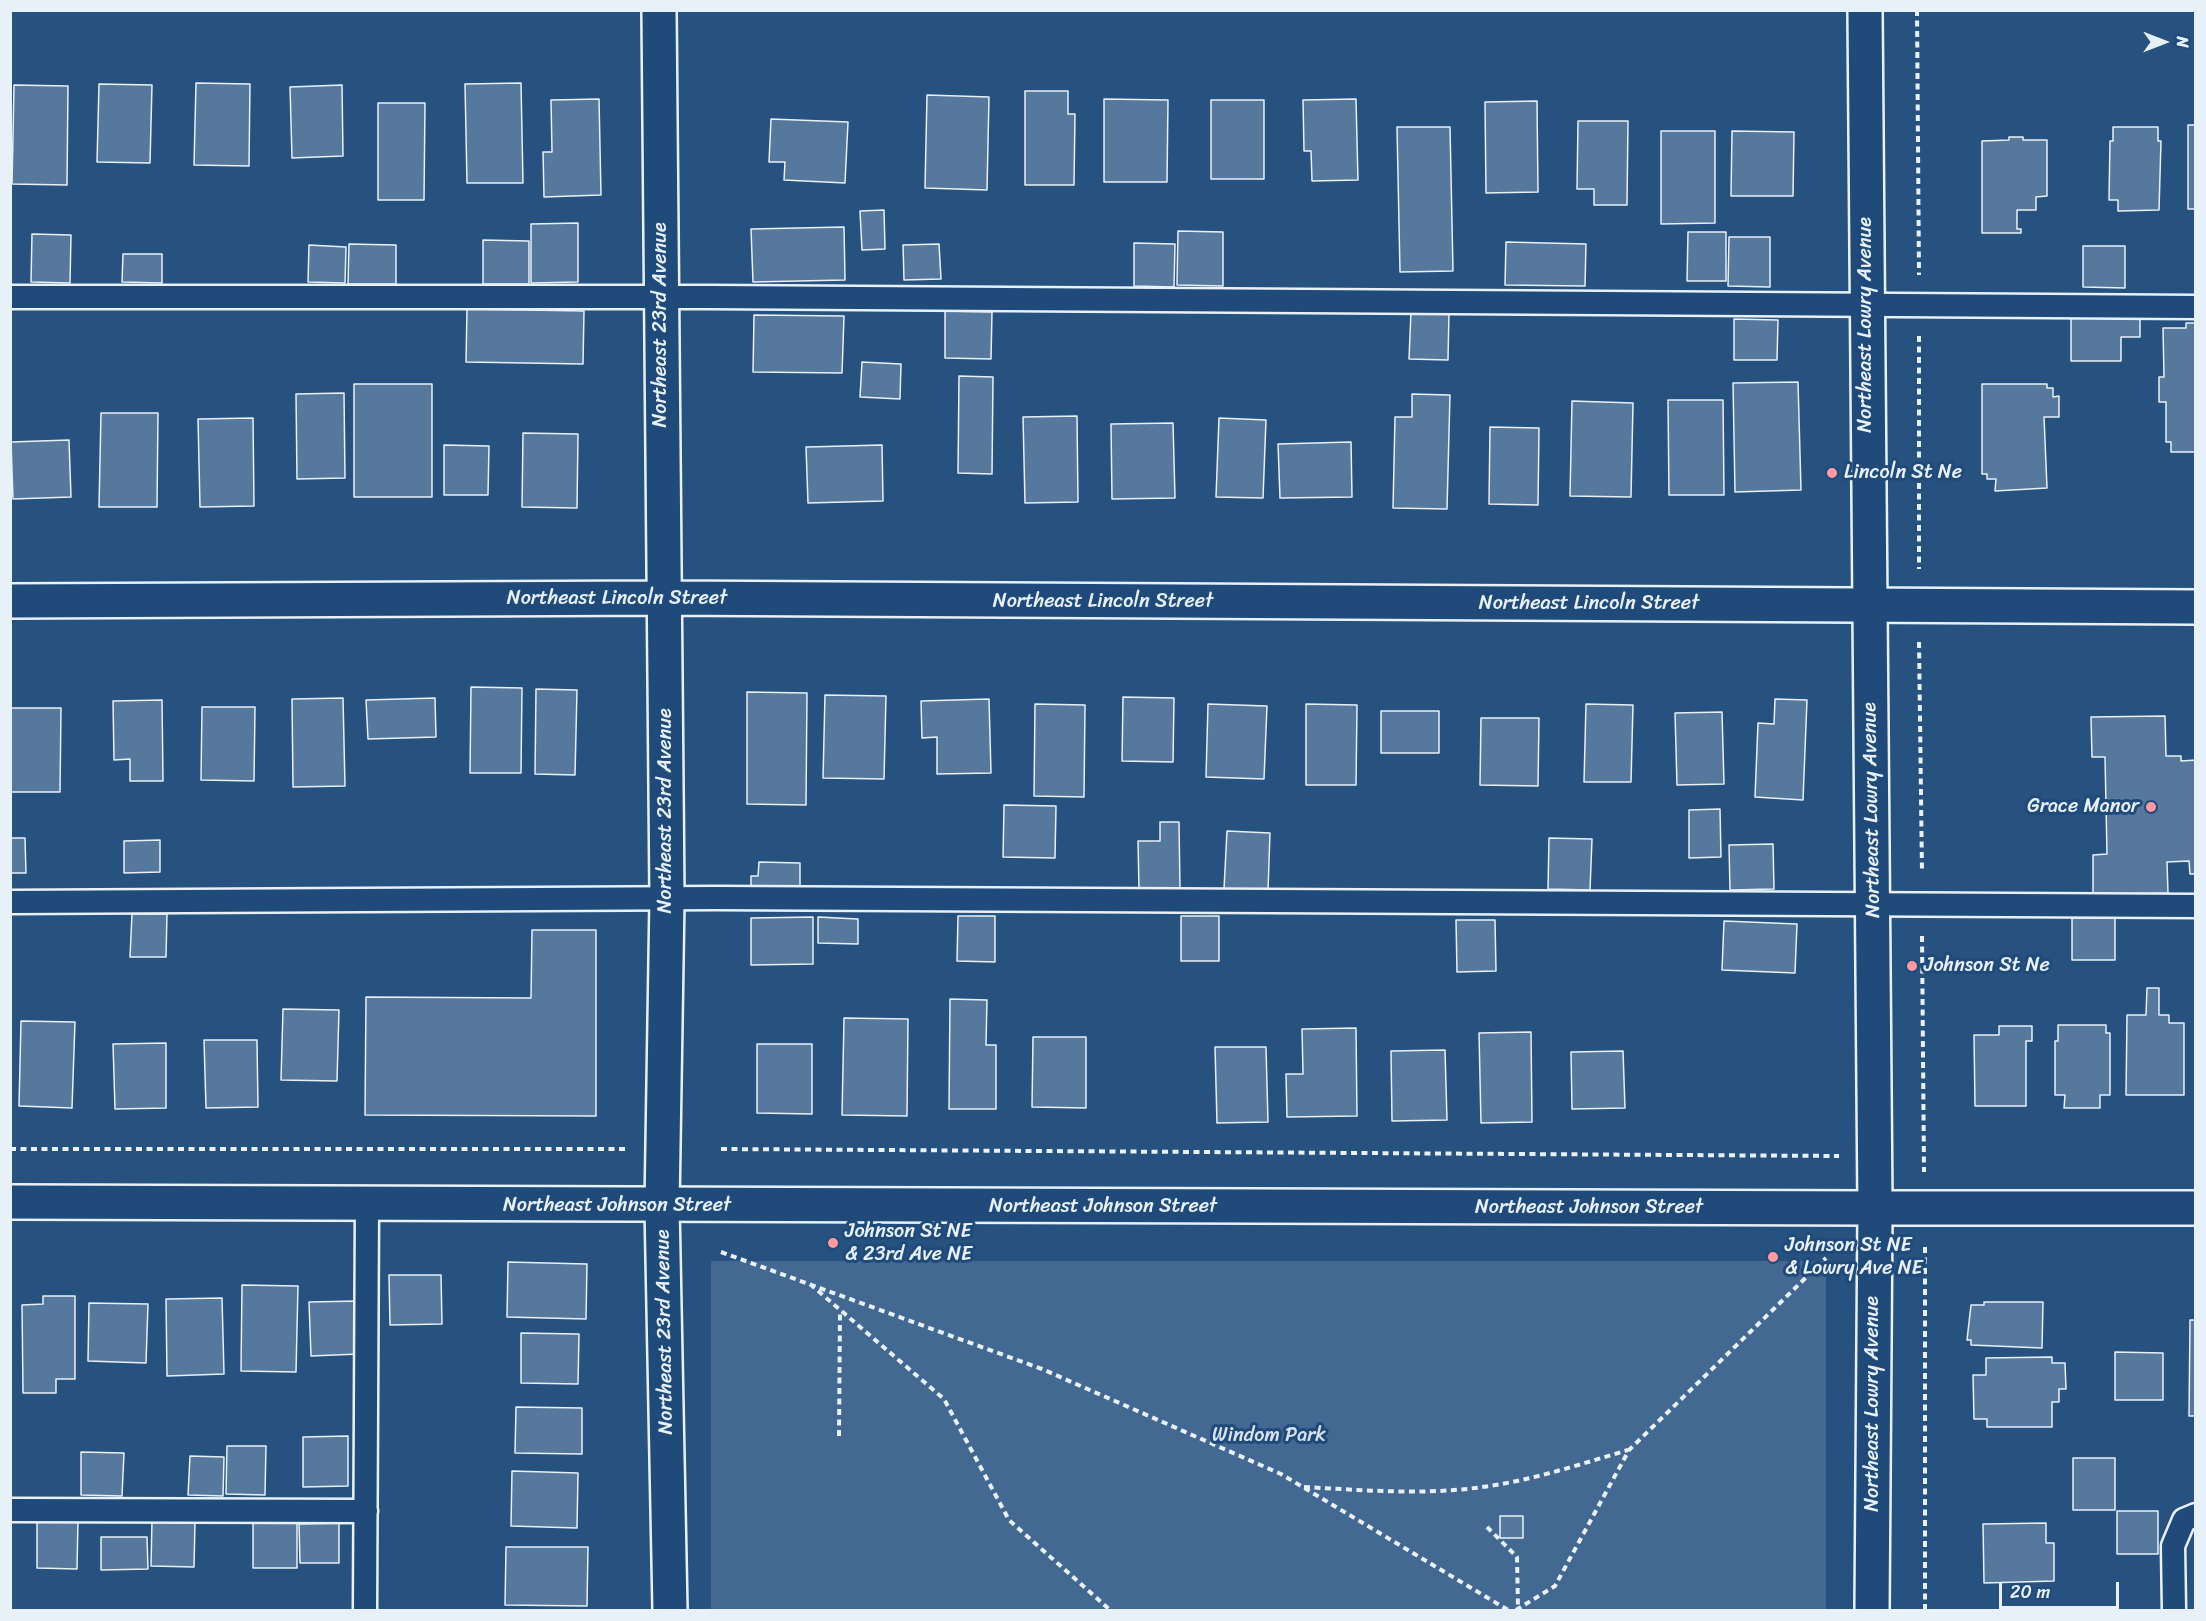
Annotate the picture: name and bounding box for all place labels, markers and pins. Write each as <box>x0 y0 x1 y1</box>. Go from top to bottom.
place label: Lincoln St Ne <box>1844 461 1962 485</box>
marker: Lincoln St Ne <box>1825 466 1839 480</box>
place label: Grace Manor <box>2027 795 2139 819</box>
marker: Grace Manor <box>2144 800 2158 814</box>
place label: Johnson St Ne <box>1924 954 2050 978</box>
marker: Johnson St Ne <box>1905 959 1919 973</box>
place label: Johnson St NE & 23rd Ave NE <box>845 1220 972 1267</box>
place label: Johnson St NE & Lowry Ave NE <box>1785 1234 1923 1281</box>
marker: Johnson St NE & 23rd Ave NE <box>826 1236 840 1250</box>
marker: Johnson St NE & Lowry Ave NE <box>1766 1250 1780 1264</box>

